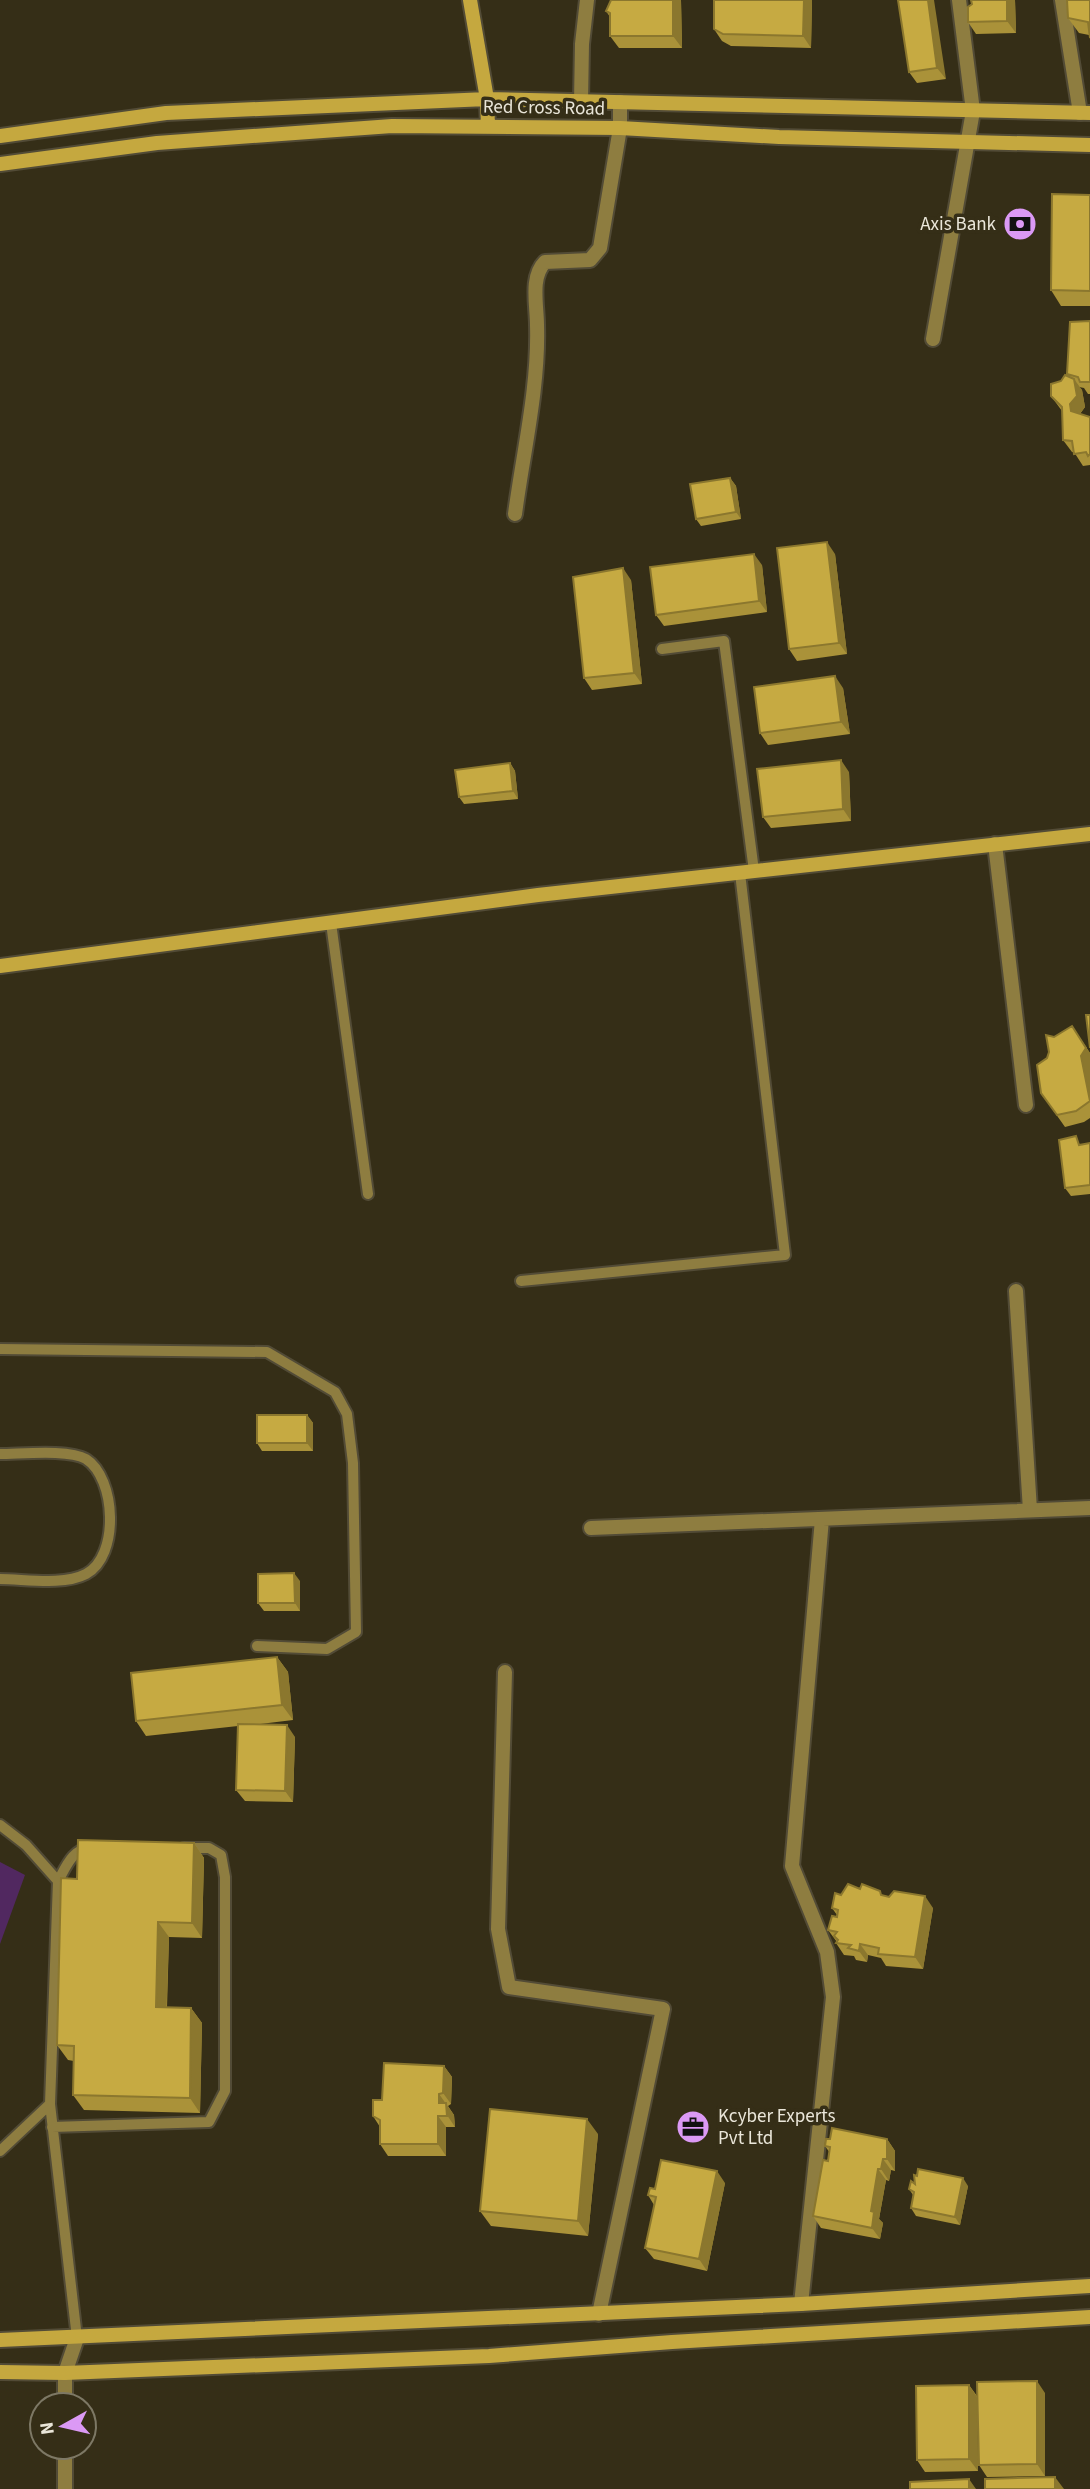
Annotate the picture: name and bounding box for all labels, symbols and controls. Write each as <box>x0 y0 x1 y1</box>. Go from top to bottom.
street label: Red Cross Road <box>483 93 605 123</box>
bank icon: Axis Bank <box>1001 205 1039 243</box>
place label: Axis Bank <box>920 211 997 238</box>
place label: Kcyber Experts Pvt Ltd <box>718 2103 836 2152</box>
office icon: Kcyber Experts Pvt Ltd <box>674 2108 712 2146</box>
north arrow <box>28 2391 98 2461</box>
text: N <box>33 2420 62 2436</box>

